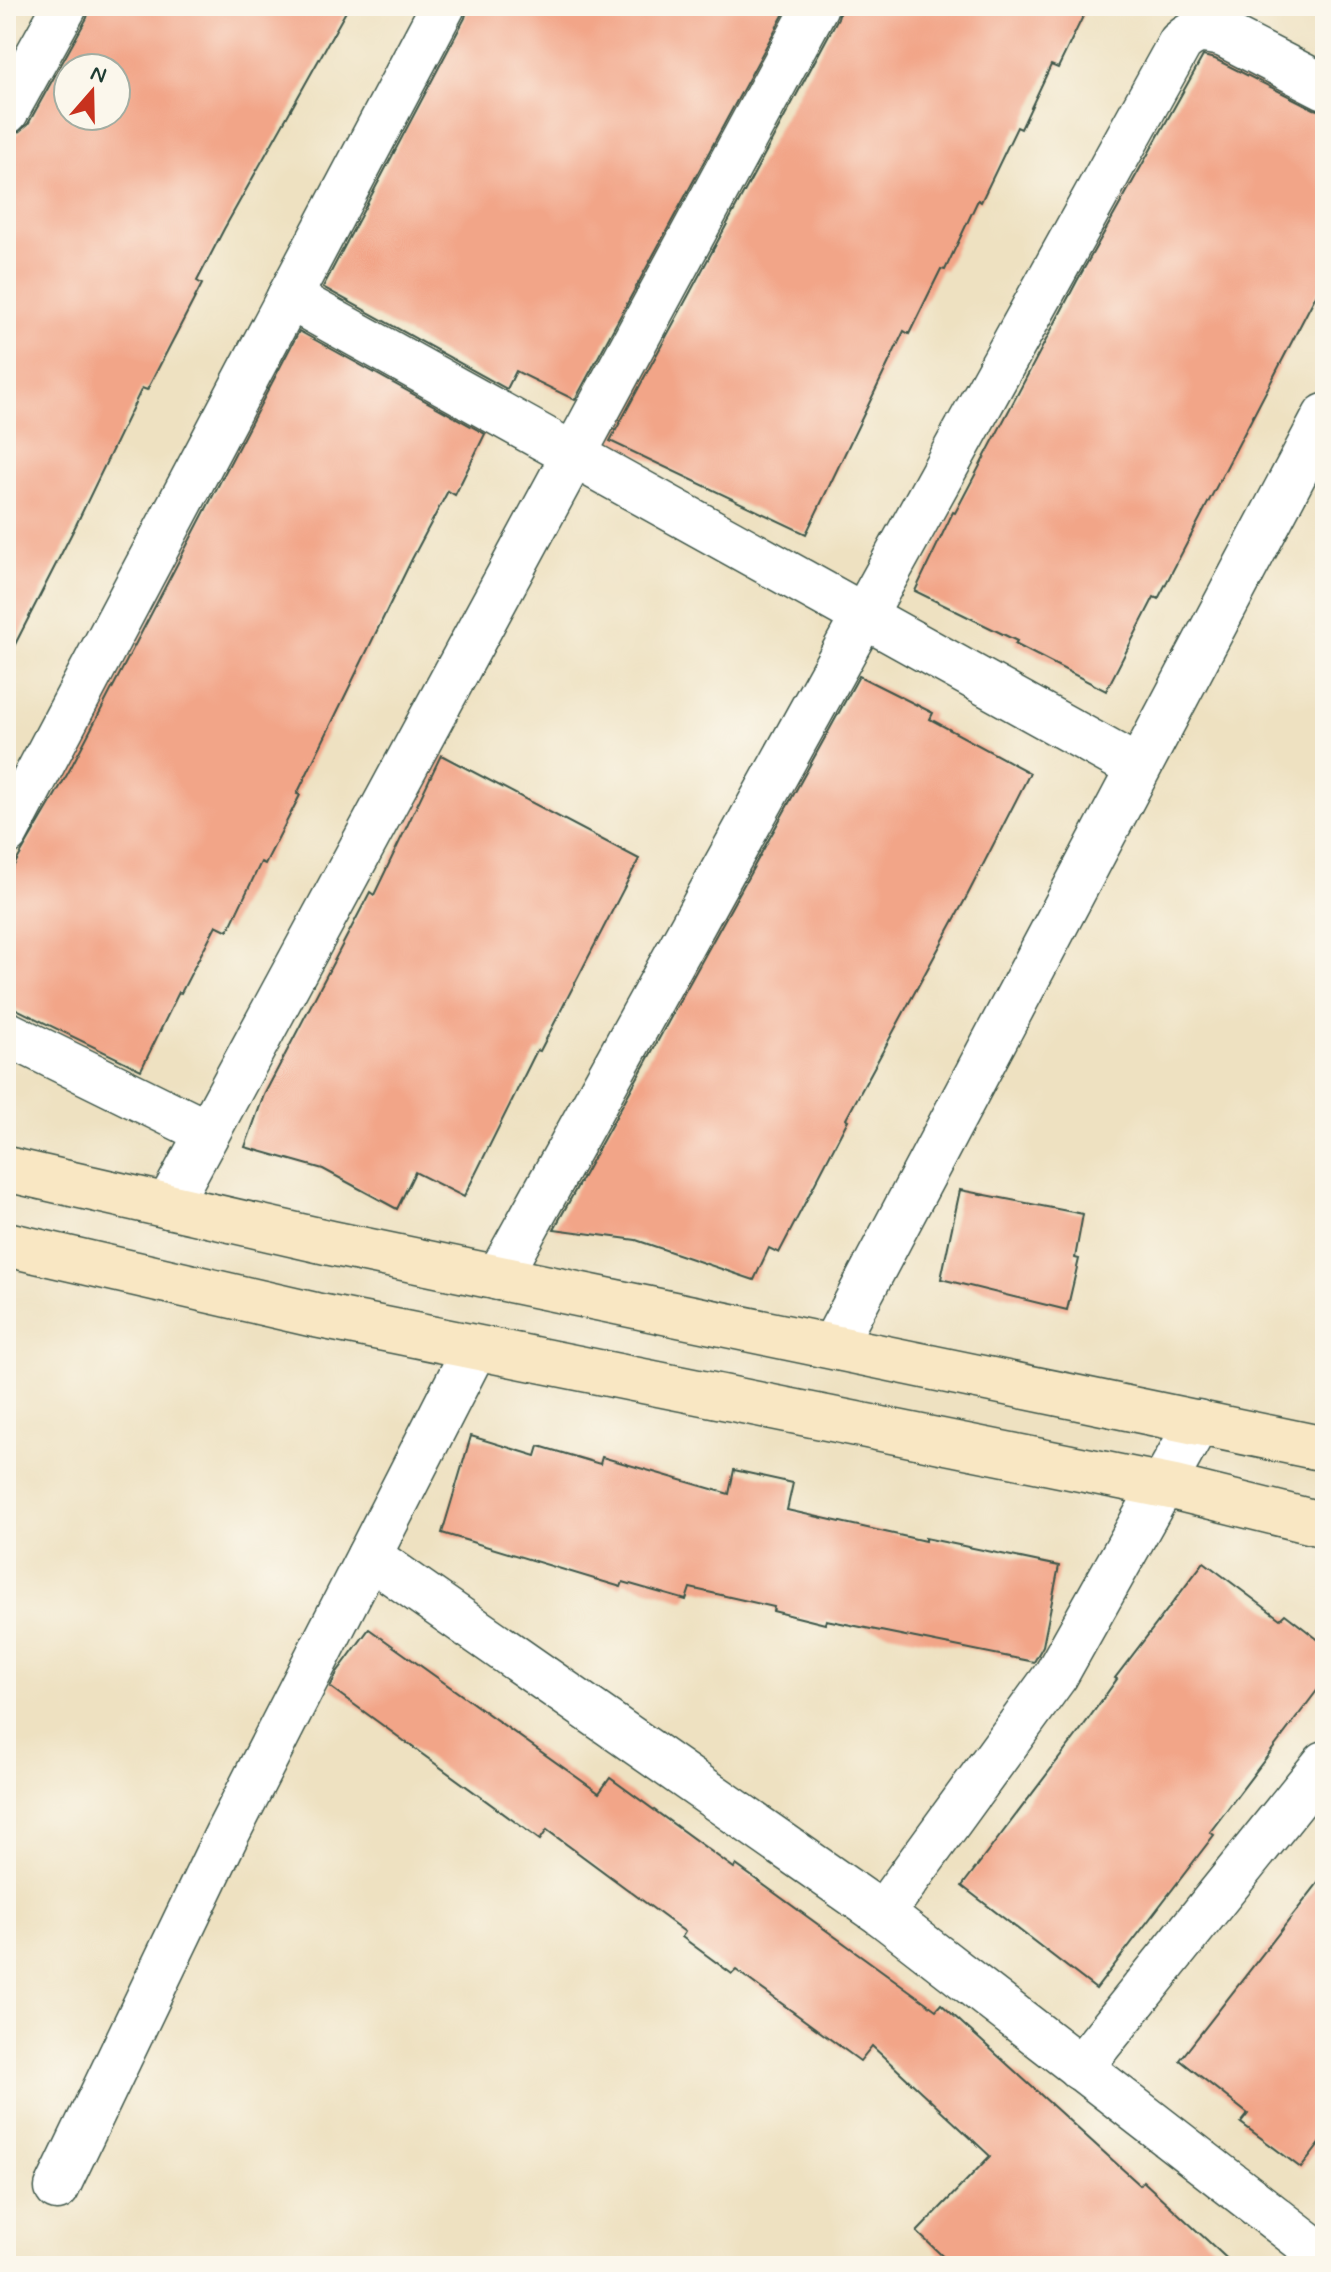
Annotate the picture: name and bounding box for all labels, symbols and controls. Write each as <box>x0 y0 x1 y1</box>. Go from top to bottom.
north arrow <box>52 52 132 132</box>
text: N <box>86 59 110 91</box>

